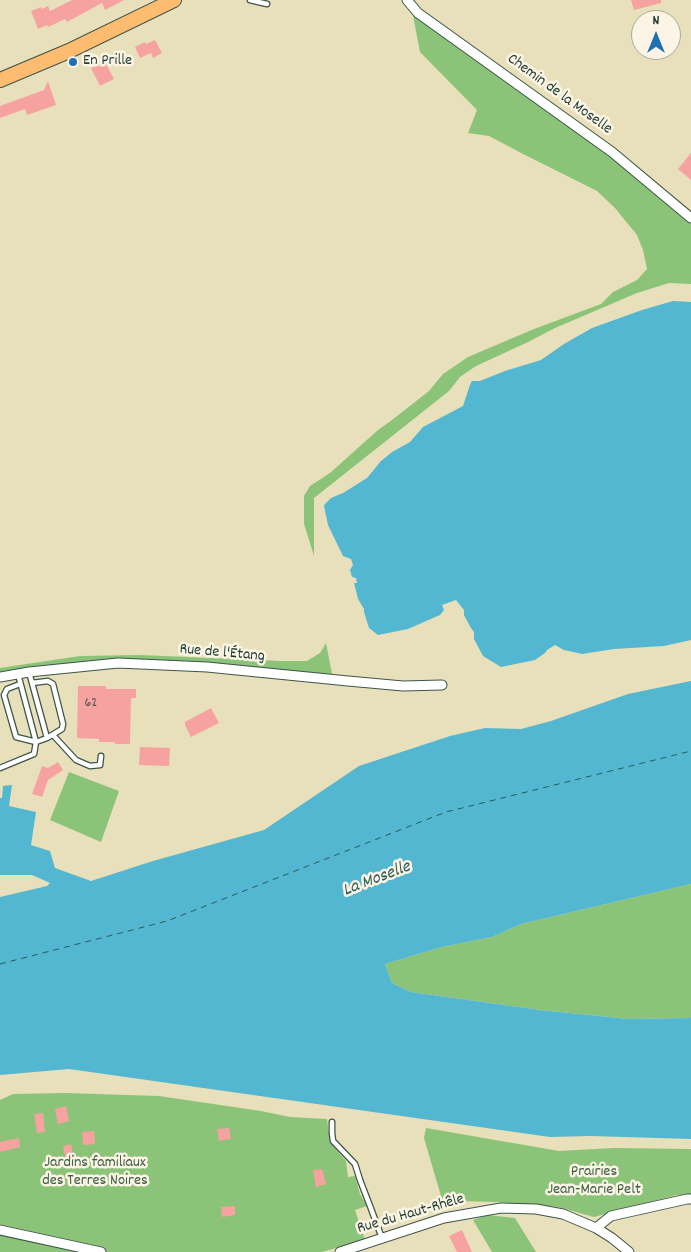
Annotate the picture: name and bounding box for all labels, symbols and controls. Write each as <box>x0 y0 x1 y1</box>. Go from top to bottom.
north arrow <box>631 10 681 60</box>
text: N <box>653 11 659 31</box>
street label: Chemin de la Moselle <box>503 50 615 140</box>
place label: En Prille <box>83 52 132 72</box>
marker: En Prille <box>67 56 79 68</box>
street label: Rue de l'Étang <box>179 641 265 667</box>
house number: 62 <box>85 696 97 712</box>
water label: La Moselle <box>340 857 414 903</box>
park label: Jardins familiaux des Terres Noires <box>42 1154 148 1192</box>
park label: Prairies Jean-Marie Pelt <box>547 1163 641 1201</box>
street label: Rue du Haut-Rhêle <box>355 1191 467 1239</box>

